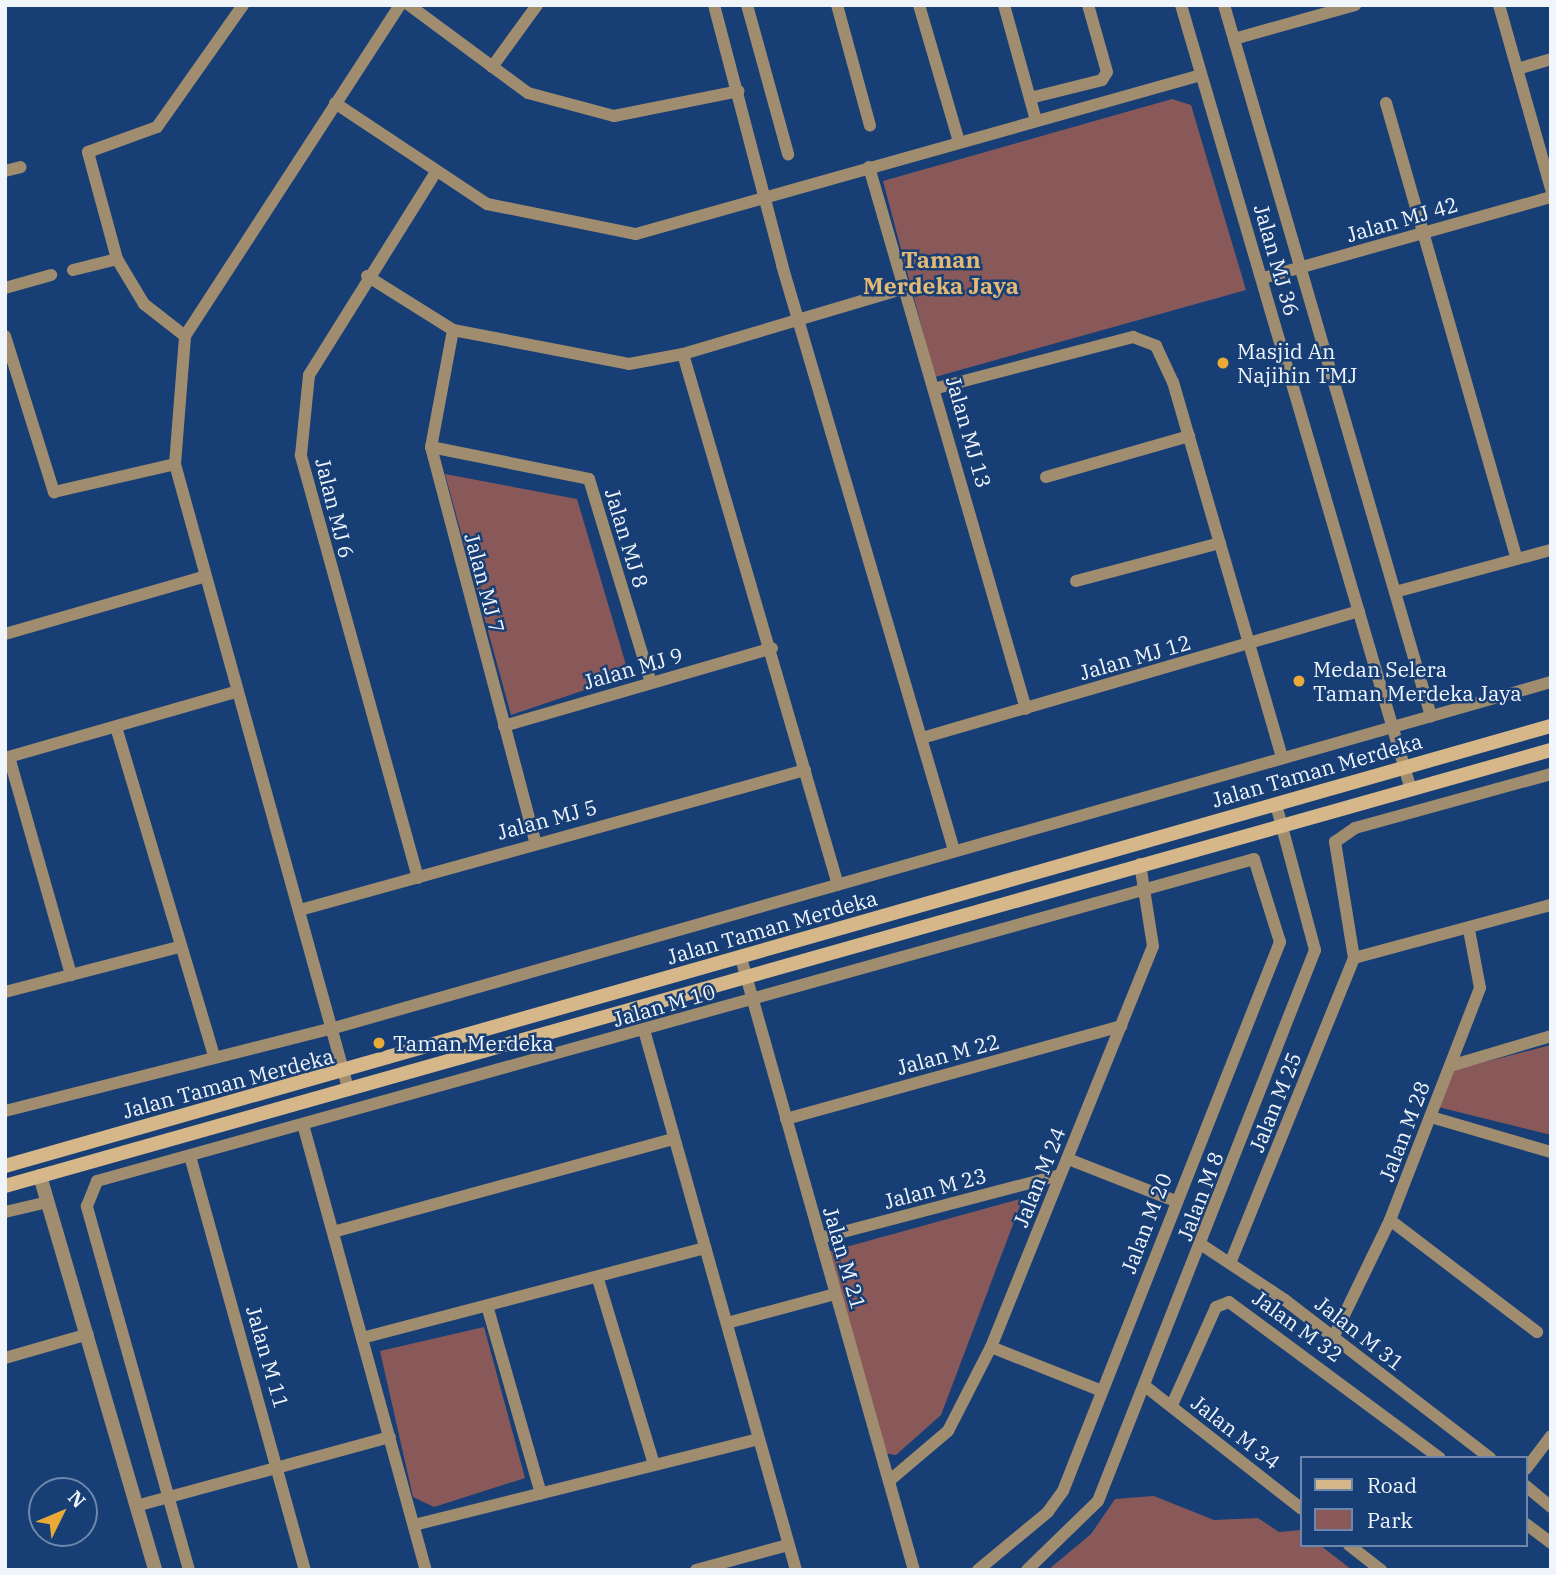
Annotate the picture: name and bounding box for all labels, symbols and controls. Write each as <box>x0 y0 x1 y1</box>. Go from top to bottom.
street label: Jalan MJ 42 <box>1343 191 1461 247</box>
street label: Jalan MJ 36 <box>1249 201 1305 319</box>
district label: Taman Merdeka Jaya <box>863 245 1019 299</box>
place label: Masjid An Najihin TMJ <box>1237 338 1357 388</box>
marker: Masjid An Najihin TMJ <box>1215 355 1231 371</box>
street label: Jalan MJ 13 <box>941 373 997 491</box>
street label: Jalan MJ 6 <box>310 455 360 561</box>
street label: Jalan MJ 8 <box>600 485 654 591</box>
street label: Jalan MJ 7 <box>460 530 510 636</box>
street label: Jalan MJ 12 <box>1076 629 1194 685</box>
street label: Jalan MJ 9 <box>580 642 686 694</box>
place label: Medan Selera Taman Merdeka Jaya <box>1313 656 1522 706</box>
marker: Medan Selera Taman Merdeka Jaya <box>1291 673 1307 689</box>
street label: Jalan Taman Merdeka <box>1209 728 1425 812</box>
street label: Jalan MJ 5 <box>494 794 600 844</box>
street label: Jalan Taman Merdeka <box>664 885 880 969</box>
street label: Jalan M 10 <box>610 978 718 1032</box>
street label: Jalan M 22 <box>894 1028 1002 1080</box>
place label: Taman Merdeka <box>393 1030 554 1056</box>
marker: Taman Merdeka <box>371 1035 387 1051</box>
street label: Jalan Taman Merdeka <box>120 1043 336 1123</box>
street label: Jalan M 25 <box>1244 1048 1306 1156</box>
street label: Jalan M 28 <box>1373 1077 1435 1185</box>
street label: Jalan M 24 <box>1008 1123 1070 1231</box>
street label: Jalan M 8 <box>1172 1148 1228 1244</box>
street label: Jalan M 23 <box>881 1162 989 1214</box>
street label: Jalan M 20 <box>1115 1169 1177 1277</box>
street label: Jalan M 21 <box>818 1204 872 1312</box>
street label: Jalan M 32 <box>1248 1285 1348 1367</box>
street label: Jalan M 31 <box>1311 1291 1409 1375</box>
street label: Jalan M 11 <box>241 1303 295 1411</box>
street label: Jalan M 34 <box>1187 1390 1285 1474</box>
legend <box>1300 1456 1528 1547</box>
text: Road <box>1367 1471 1417 1499</box>
north arrow <box>28 1477 98 1547</box>
text: N <box>63 1485 91 1513</box>
text: Park <box>1367 1506 1413 1534</box>

